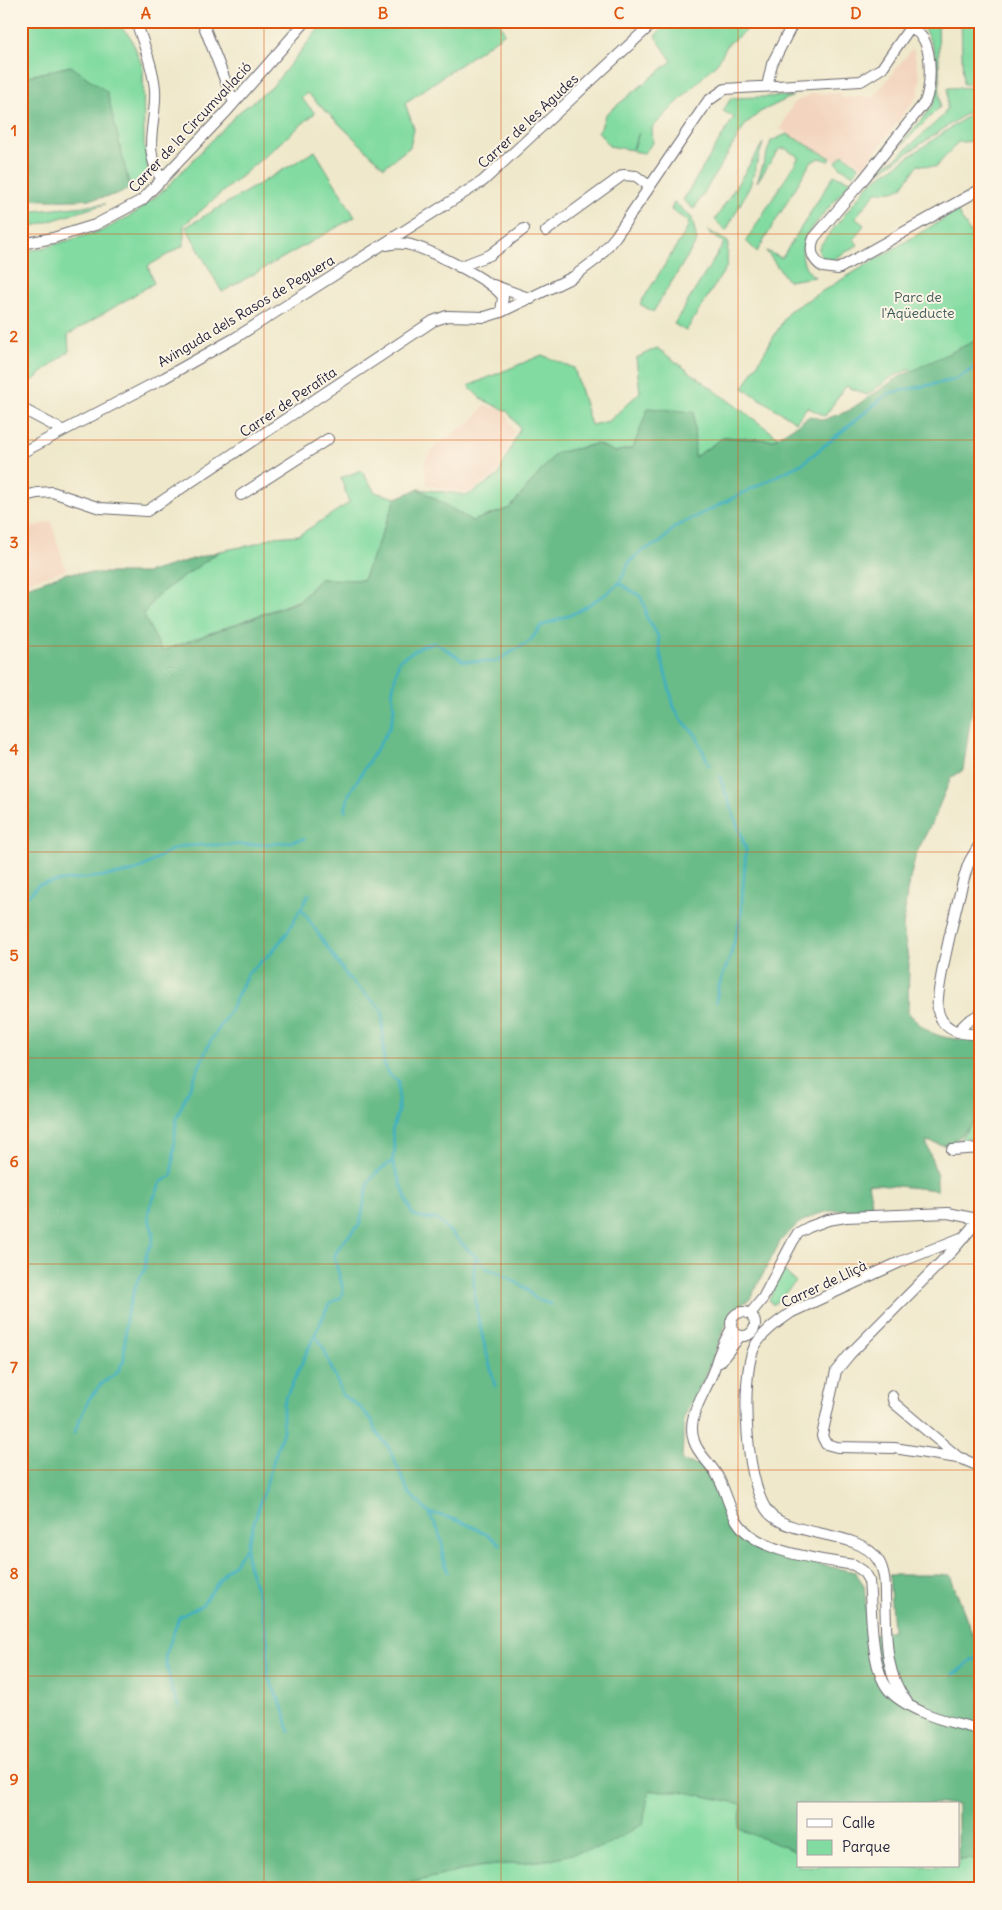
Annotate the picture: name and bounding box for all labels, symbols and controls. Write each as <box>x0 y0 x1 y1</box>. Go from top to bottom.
text: A <box>141 3 151 23</box>
text: B <box>378 3 389 23</box>
text: C <box>614 3 625 23</box>
text: D <box>850 3 862 23</box>
street label: Carrer de la Circumval·lació <box>125 58 255 196</box>
street label: Carrer de les Agudes <box>474 70 582 172</box>
text: 1 <box>11 120 17 140</box>
street label: Avinguda dels Rasos de Peguera <box>154 251 338 371</box>
park label: Parc de l'Aqüeducte <box>881 288 955 322</box>
text: 2 <box>10 326 19 346</box>
street label: Carrer de Perafita <box>236 363 340 441</box>
text: 3 <box>9 532 19 552</box>
text: 4 <box>9 739 19 759</box>
text: 5 <box>9 945 19 965</box>
text: 6 <box>9 1151 19 1171</box>
street label: Carrer de Lliçà <box>778 1256 870 1312</box>
text: 7 <box>10 1357 18 1377</box>
text: 8 <box>9 1563 19 1583</box>
text: 9 <box>9 1769 19 1789</box>
legend <box>797 1802 960 1868</box>
text: Calle <box>842 1813 875 1832</box>
text: Parque <box>842 1837 890 1856</box>

